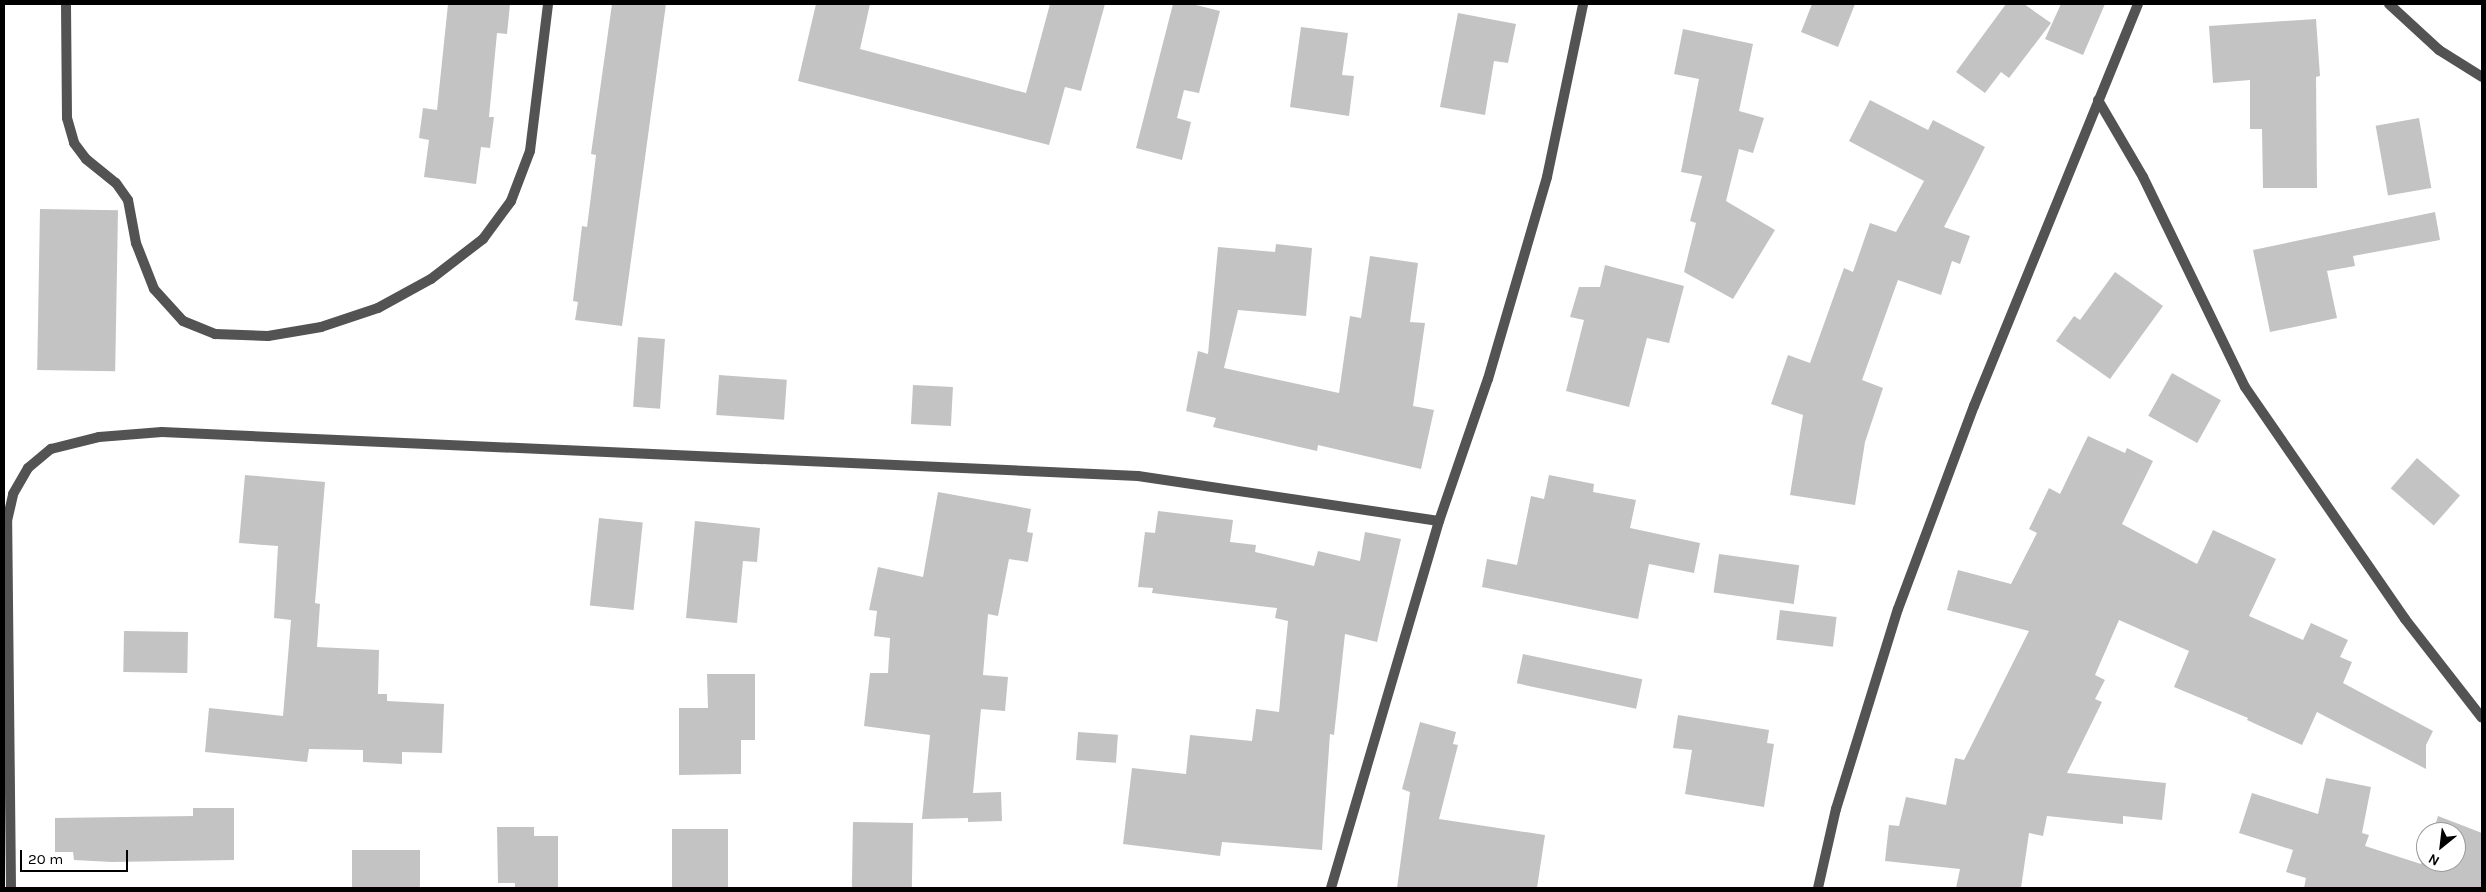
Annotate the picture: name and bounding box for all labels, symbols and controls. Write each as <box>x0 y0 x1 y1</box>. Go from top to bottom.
north arrow <box>2416 822 2466 872</box>
scale bar <box>22 840 130 872</box>
text: 20 m <box>28 850 63 868</box>
text: N <box>2425 850 2442 870</box>

